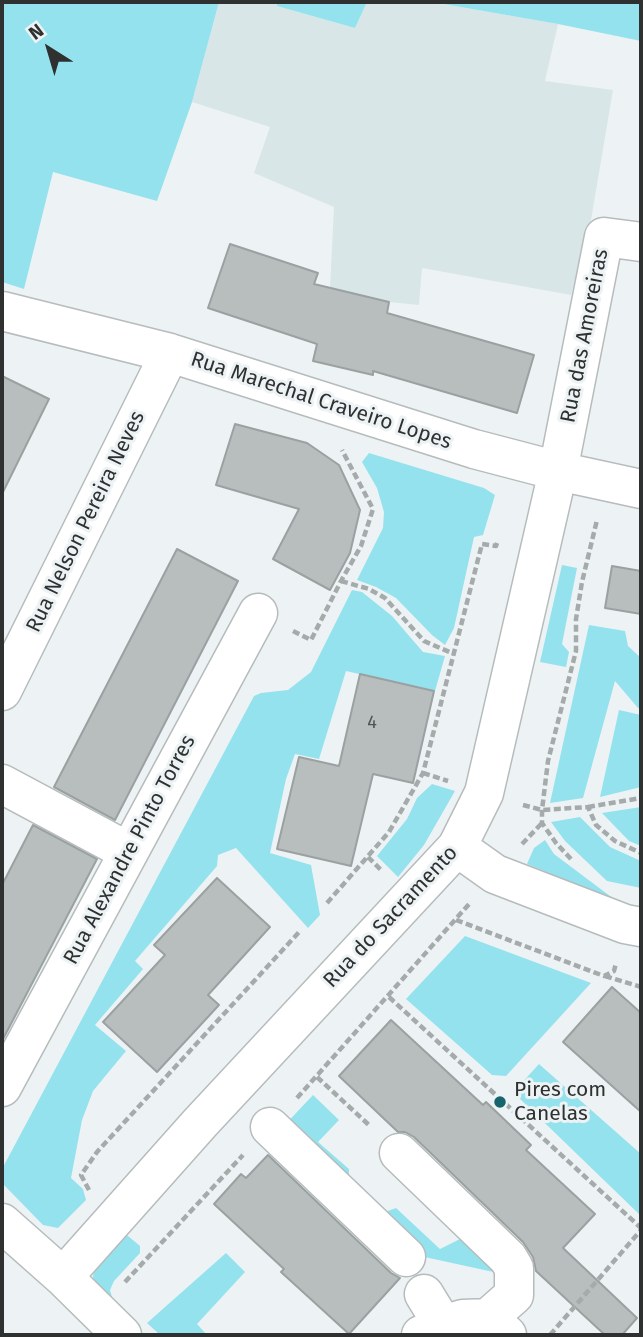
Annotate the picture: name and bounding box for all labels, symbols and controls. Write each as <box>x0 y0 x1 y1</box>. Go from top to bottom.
north arrow <box>14 14 84 84</box>
text: N <box>24 19 48 45</box>
street label: Rua das Amoreiras <box>556 247 614 425</box>
street label: Rua Marechal Craveiro Lopes <box>187 347 455 455</box>
street label: Rua Nelson Pereira Neves <box>21 407 151 637</box>
house number: 4 <box>367 712 377 734</box>
street label: Rua Alexandre Pinto Torres <box>59 731 201 969</box>
street label: Rua do Sacramento <box>319 841 463 993</box>
place label: Pires com Canelas <box>514 1077 606 1127</box>
marker: Pires com Canelas <box>492 1094 508 1110</box>

